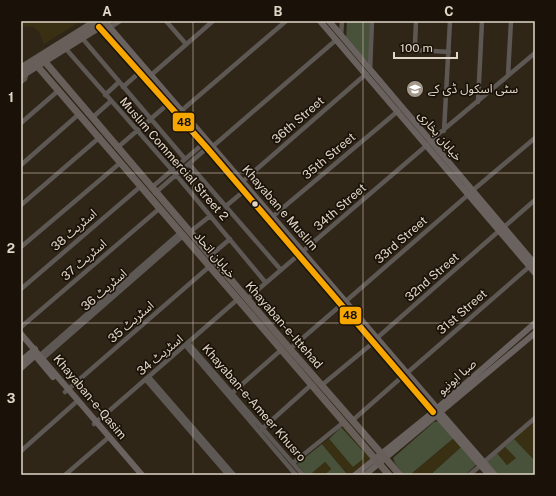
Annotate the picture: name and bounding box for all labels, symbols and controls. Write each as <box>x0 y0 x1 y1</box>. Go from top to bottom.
text: A <box>102 4 112 19</box>
text: B <box>274 4 283 19</box>
text: C <box>444 4 454 19</box>
scale bar <box>394 34 457 60</box>
text: 100 m <box>400 41 433 55</box>
school or university icon: سٹی اسکول ڈی کے <box>405 79 425 99</box>
place label: سٹی اسکول ڈی کے <box>428 82 518 96</box>
text: 1 <box>8 90 14 105</box>
street label: 36th Street <box>269 93 327 146</box>
street label: Muslim Commercial Street 2 <box>117 95 231 223</box>
street label: خیابان بخاری <box>415 108 465 164</box>
line badge: 48 <box>172 112 195 132</box>
text: 48 <box>177 116 191 128</box>
street label: 35th Street <box>300 130 359 182</box>
street label: Khayaban e Muslim <box>239 163 321 253</box>
street label: 34th Street <box>311 180 369 233</box>
unlabelled marker <box>250 199 260 209</box>
street label: اسٹریٹ 38 <box>48 206 100 254</box>
street label: 33rd Street <box>372 213 430 267</box>
street label: خیابان اتحاد <box>192 229 238 281</box>
street label: اسٹریٹ 37 <box>59 236 110 283</box>
text: 2 <box>7 241 15 256</box>
street label: 32nd Street <box>402 250 462 304</box>
street label: اسٹریٹ 36 <box>78 266 130 314</box>
street label: Khayaban-e-Ittehad <box>242 279 326 371</box>
street label: 31st Street <box>434 286 490 337</box>
street label: اسٹریٹ 35 <box>105 298 157 346</box>
line badge: 48 <box>339 306 362 325</box>
text: 48 <box>343 309 357 321</box>
street label: اسٹریٹ 34 <box>134 332 186 378</box>
street label: Khayaban-e-Ameer Khusro <box>199 342 309 465</box>
street label: Khayaban-e-Qasim <box>51 352 129 442</box>
street label: صبا ایونیو <box>435 356 479 398</box>
text: 3 <box>7 391 16 406</box>

